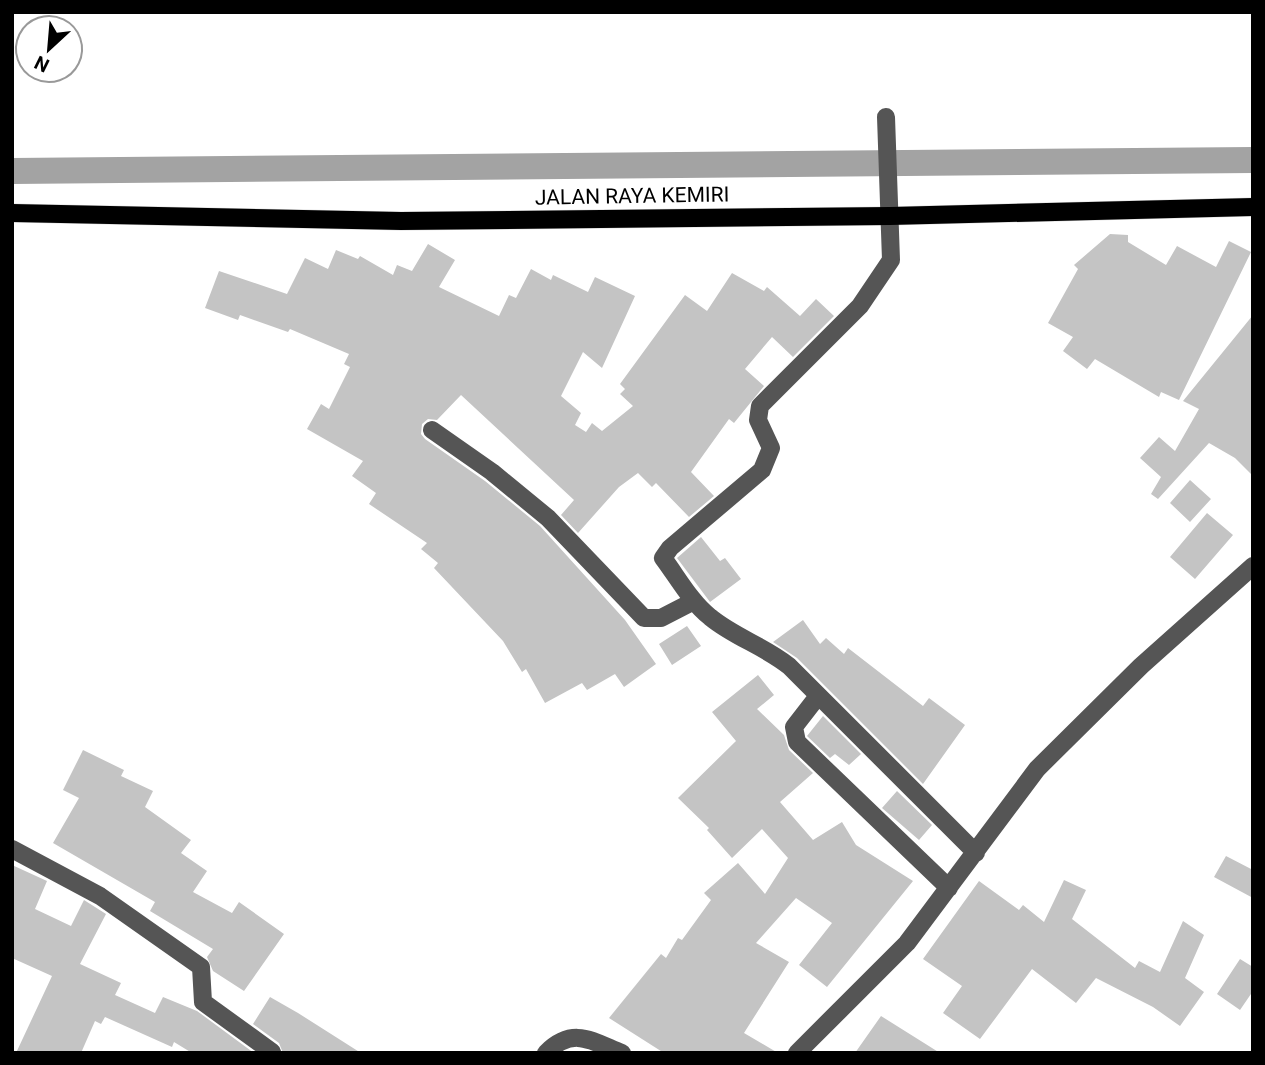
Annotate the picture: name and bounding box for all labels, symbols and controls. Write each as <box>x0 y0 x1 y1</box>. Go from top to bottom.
north arrow <box>14 14 84 84</box>
text: N <box>31 51 53 77</box>
street label: JALAN RAYA KEMIRI <box>535 182 729 210</box>

